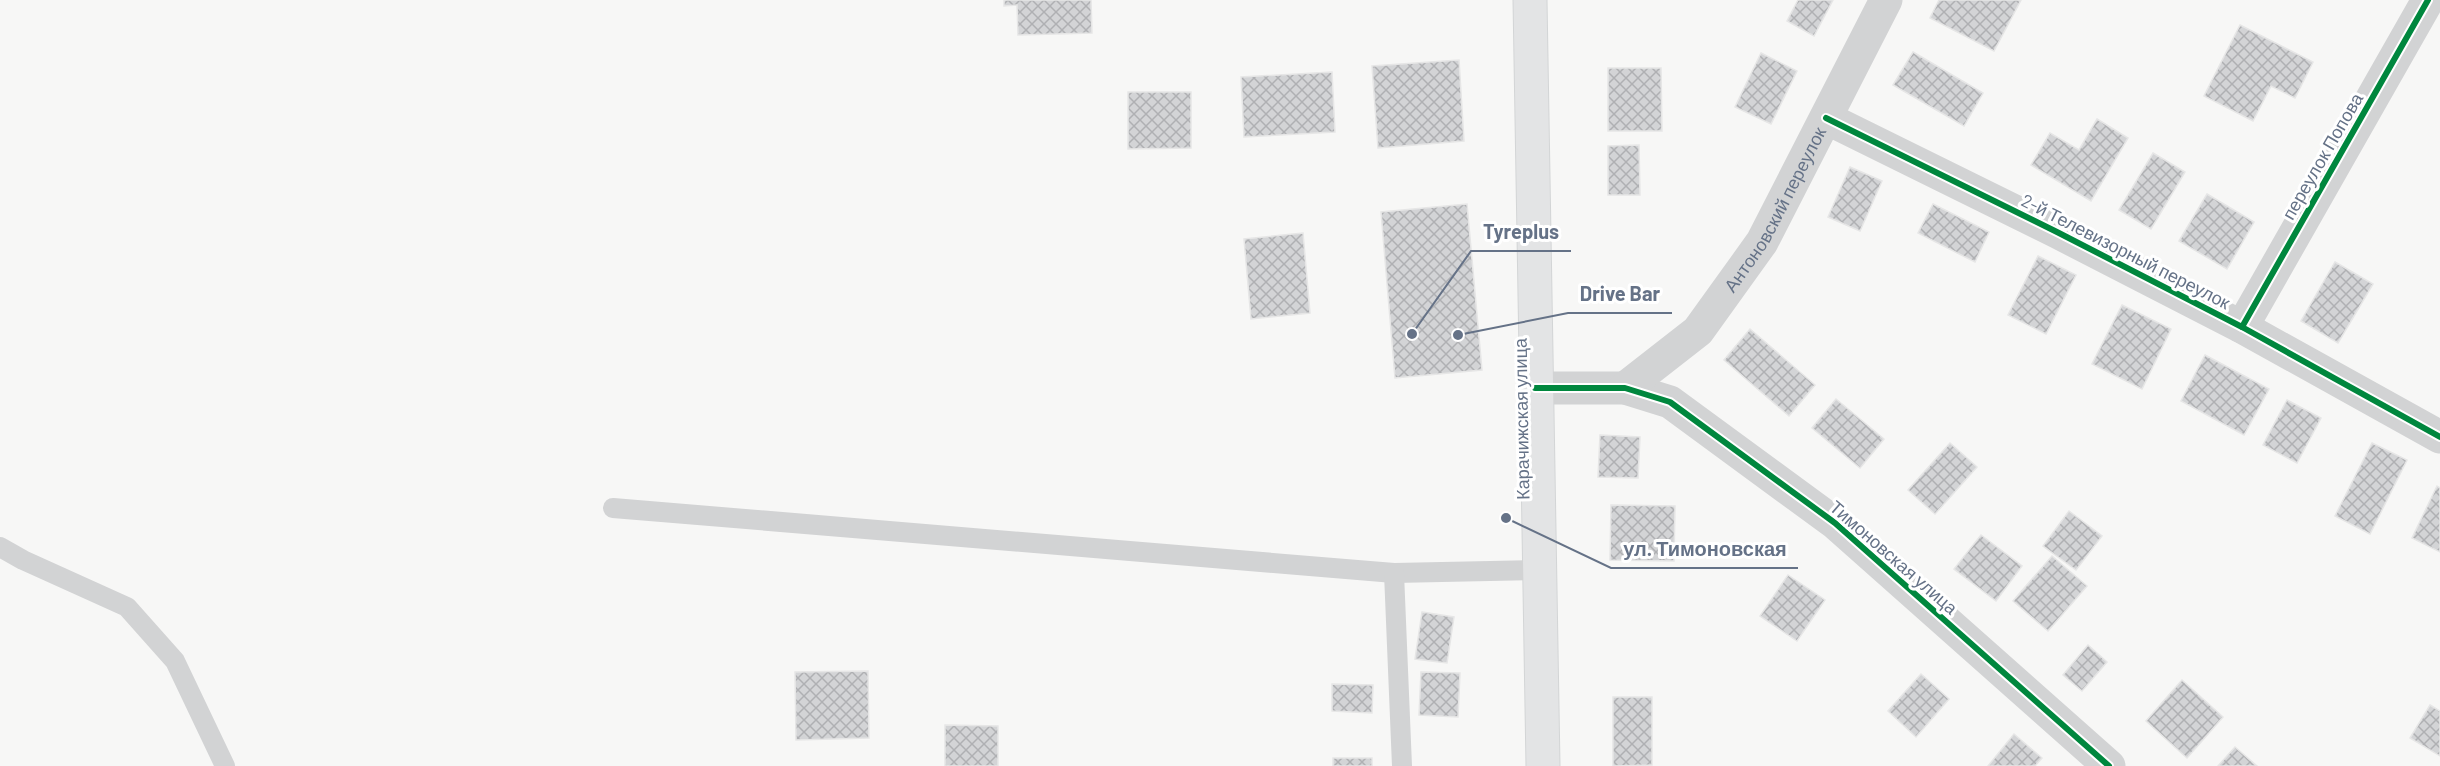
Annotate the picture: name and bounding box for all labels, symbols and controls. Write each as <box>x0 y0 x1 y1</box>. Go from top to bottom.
street label: переулок Попова <box>2277 88 2368 223</box>
street label: Антоновский переулок <box>1719 123 1830 296</box>
street label: 2-й Телевизорный переулок <box>2018 189 2234 313</box>
callout: Tyreplus <box>1471 213 1571 251</box>
text: Tyreplus <box>1483 219 1559 243</box>
callout: Drive Bar <box>1568 275 1672 313</box>
text: Drive Bar <box>1580 281 1661 305</box>
street label: Карачижская улица <box>1509 337 1533 500</box>
street label: Тимоновская улица <box>1826 496 1963 619</box>
callout: ул. Тимоновская <box>1611 530 1798 568</box>
text: ул. Тимоновская <box>1623 536 1787 560</box>

